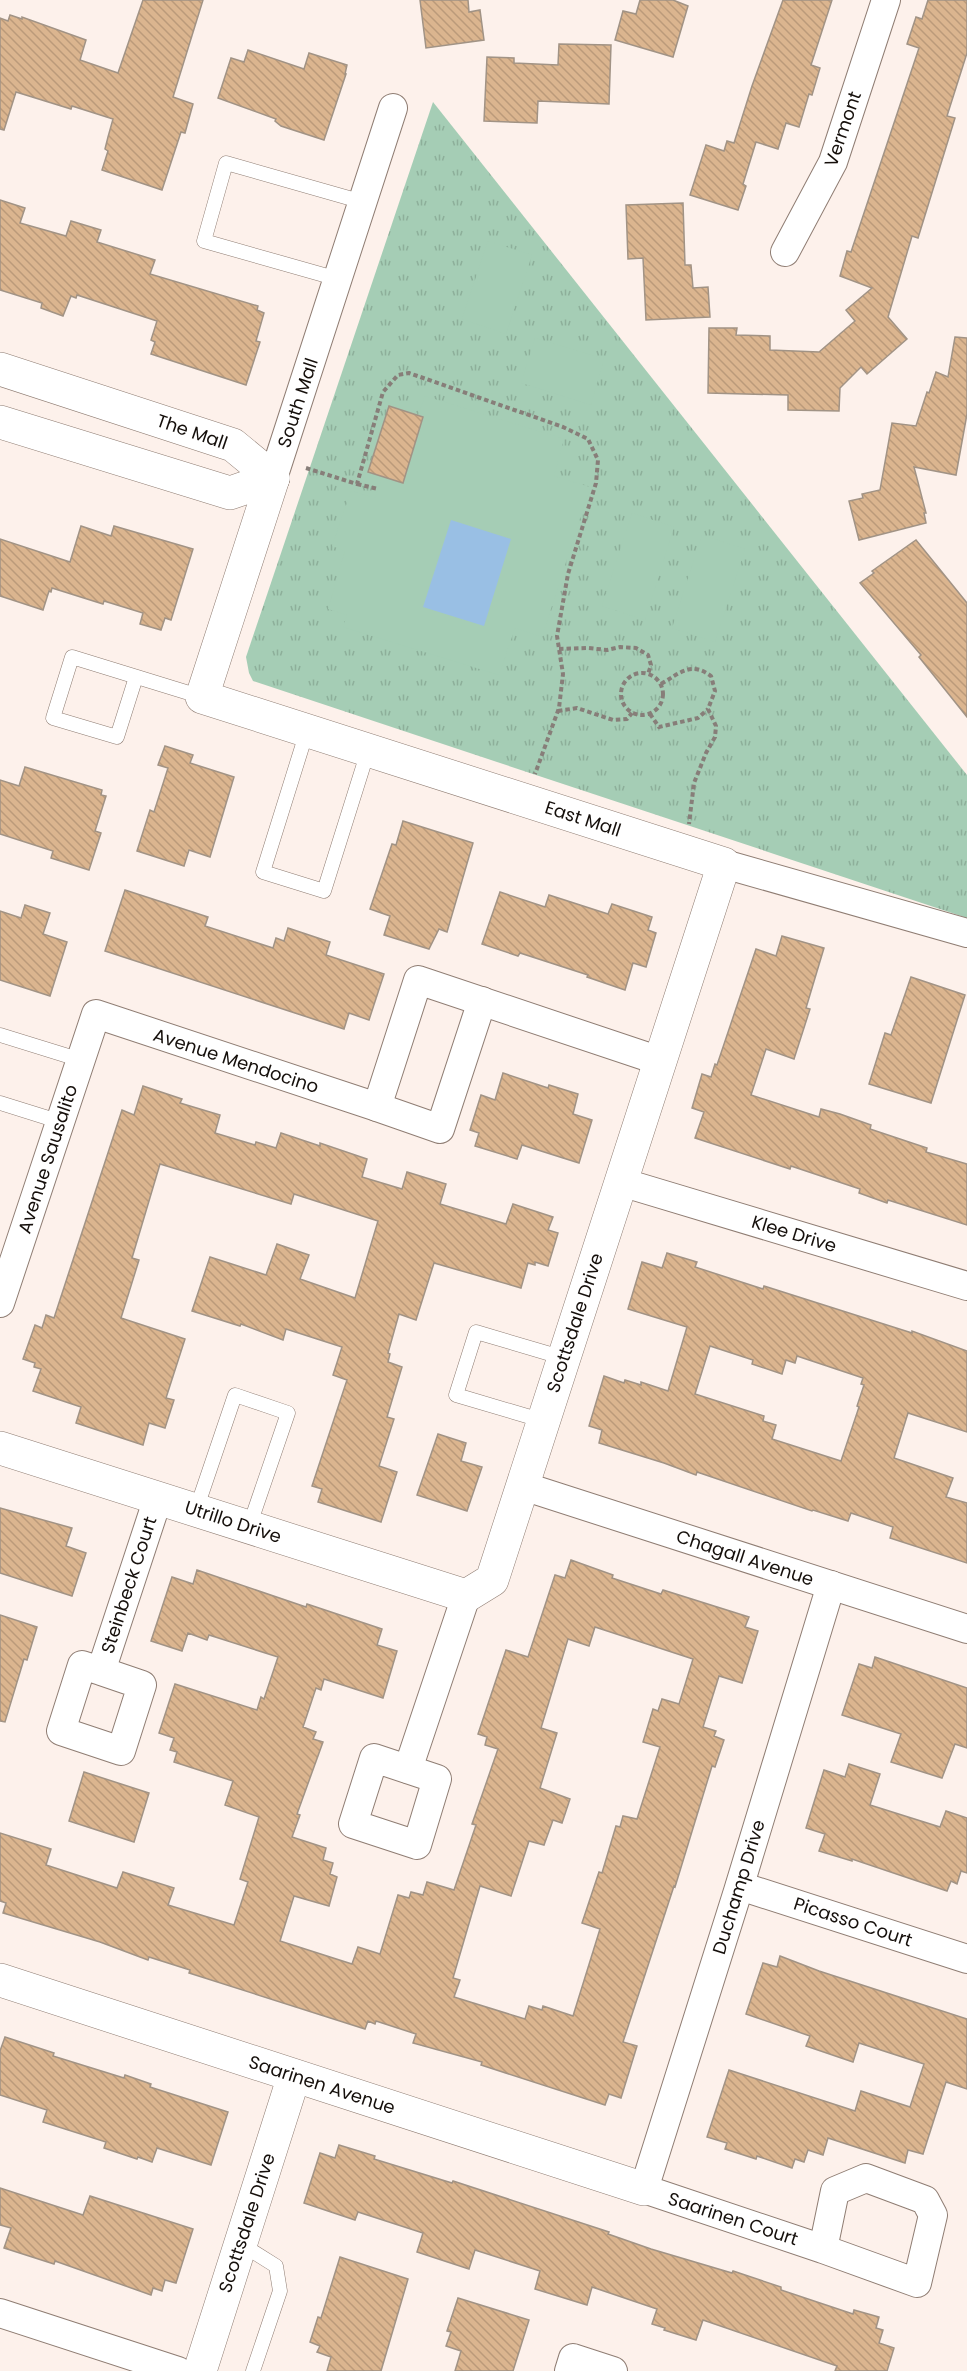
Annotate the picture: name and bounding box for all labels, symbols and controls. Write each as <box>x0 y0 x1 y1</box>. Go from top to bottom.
street label: Vermont <box>818 88 867 170</box>
street label: South Mall <box>271 355 324 451</box>
street label: The Mall <box>153 408 231 455</box>
street label: East Mall <box>542 794 624 843</box>
street label: Avenue Mendocino <box>150 1022 322 1099</box>
street label: Avenue Sausalito <box>12 1081 83 1236</box>
street label: Klee Drive <box>749 1209 840 1258</box>
street label: Scottsdale Drive <box>540 1250 609 1396</box>
street label: Utrillo Drive <box>182 1494 285 1549</box>
street label: Steinbeck Court <box>95 1513 162 1657</box>
street label: Chagall Avenue <box>673 1524 817 1592</box>
street label: Duchamp Drive <box>706 1816 771 1957</box>
street label: Picasso Court <box>791 1891 916 1952</box>
street label: Saarinen Avenue <box>246 2049 399 2120</box>
street label: Scottsdale Drive <box>212 2150 281 2296</box>
street label: Saarinen Court <box>665 2186 801 2251</box>

